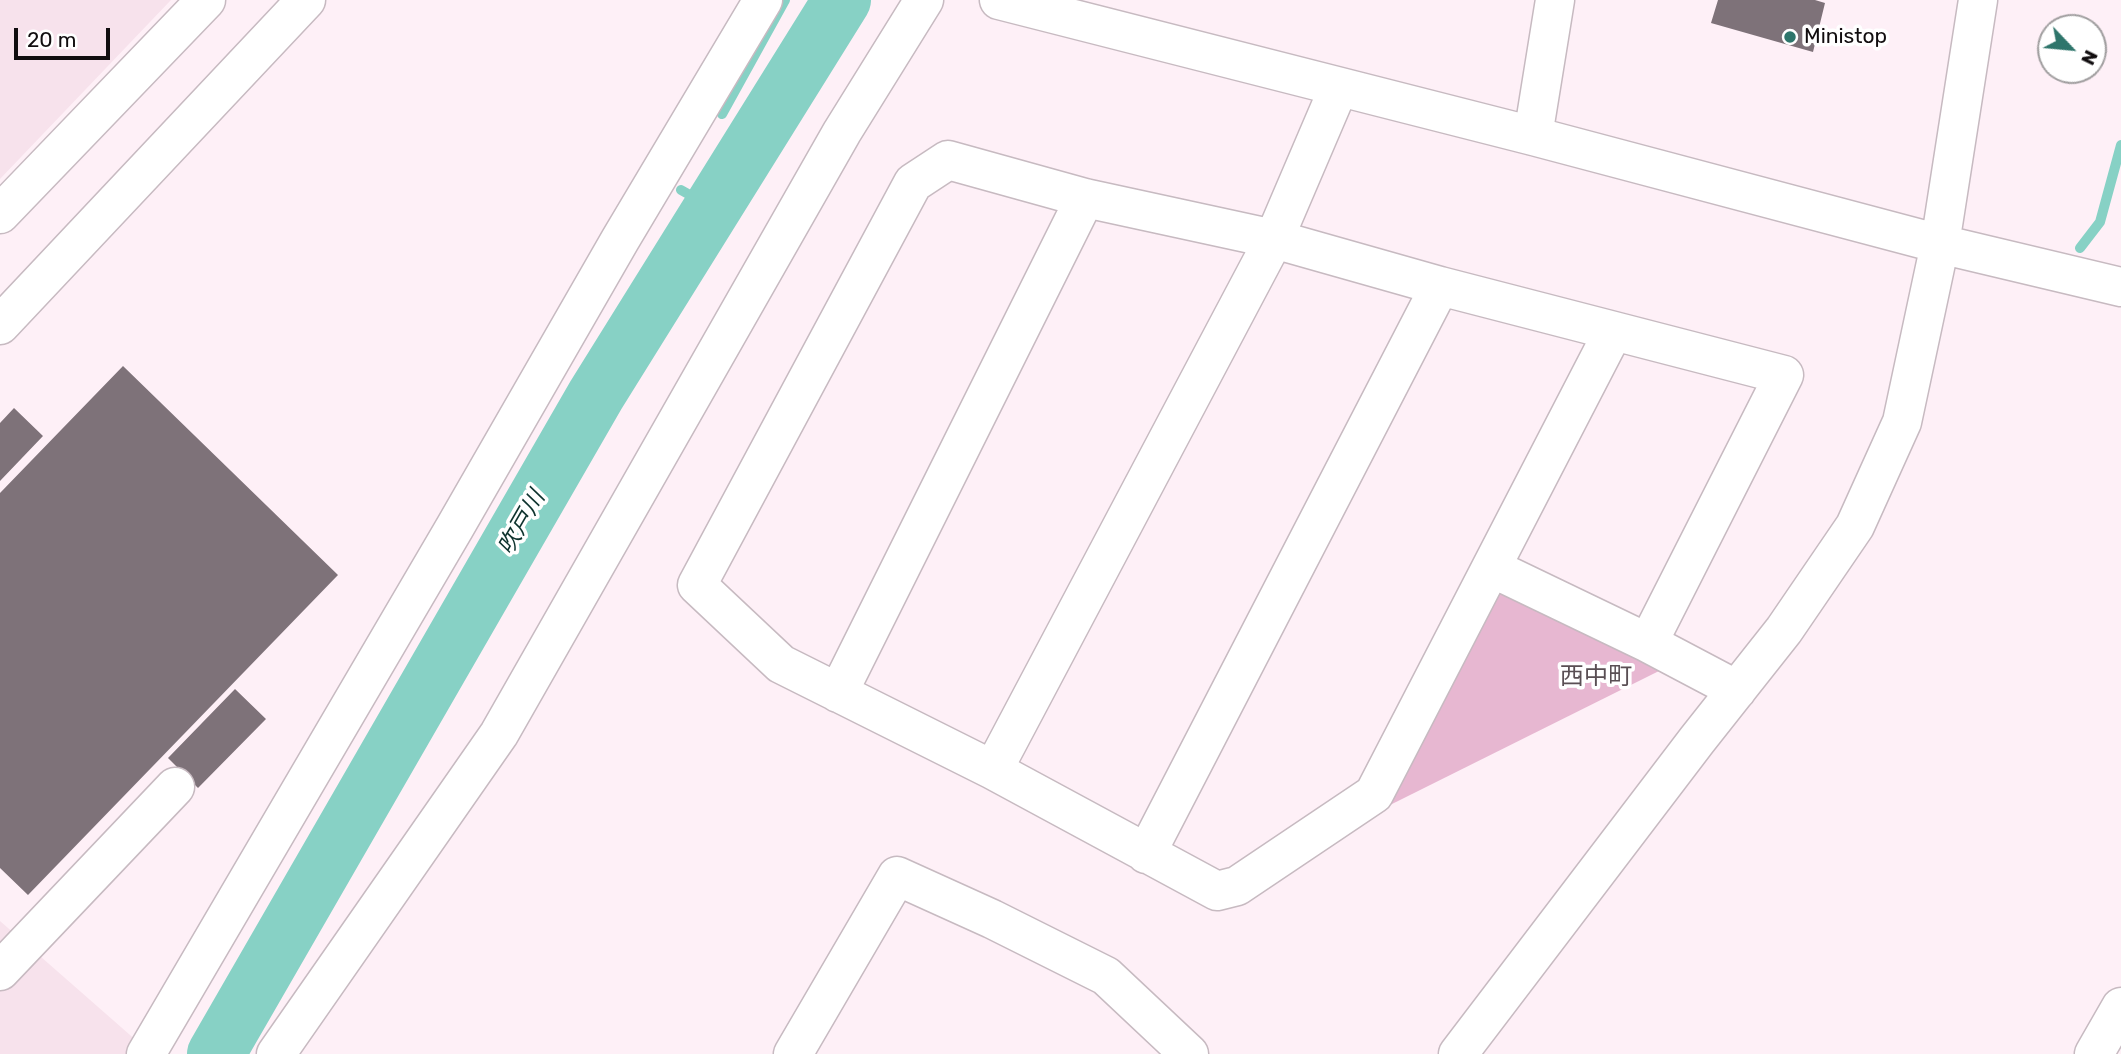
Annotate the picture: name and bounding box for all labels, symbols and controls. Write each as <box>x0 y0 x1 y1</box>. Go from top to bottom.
scale bar <box>18 14 114 58</box>
north arrow <box>2037 14 2107 84</box>
place label: Ministop <box>1804 24 1887 50</box>
text: 20 m <box>27 27 76 52</box>
marker: Ministop <box>1782 29 1798 45</box>
text: N <box>2076 46 2103 69</box>
water label: 吹戸川 <box>493 486 551 560</box>
district label: 西中町 <box>1560 663 1632 691</box>

